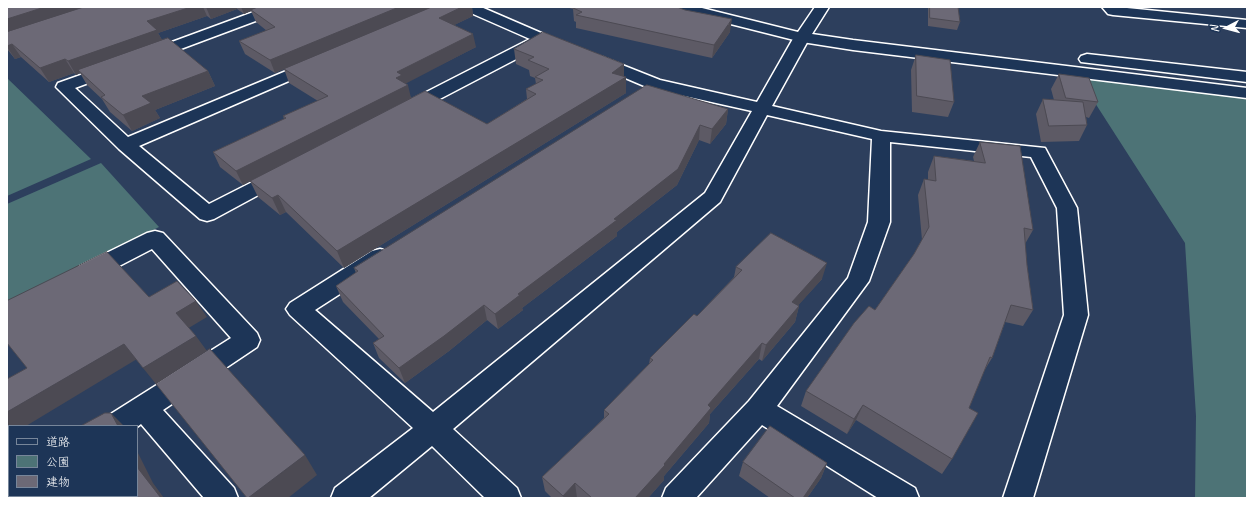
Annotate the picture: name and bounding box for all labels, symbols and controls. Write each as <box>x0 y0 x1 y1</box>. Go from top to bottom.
north arrow <box>1206 8 1246 48</box>
text: N <box>1207 25 1221 33</box>
legend <box>8 425 138 497</box>
text: 道路 <box>46 434 70 450</box>
text: 公園 <box>46 454 70 470</box>
text: 建物 <box>46 474 70 490</box>

